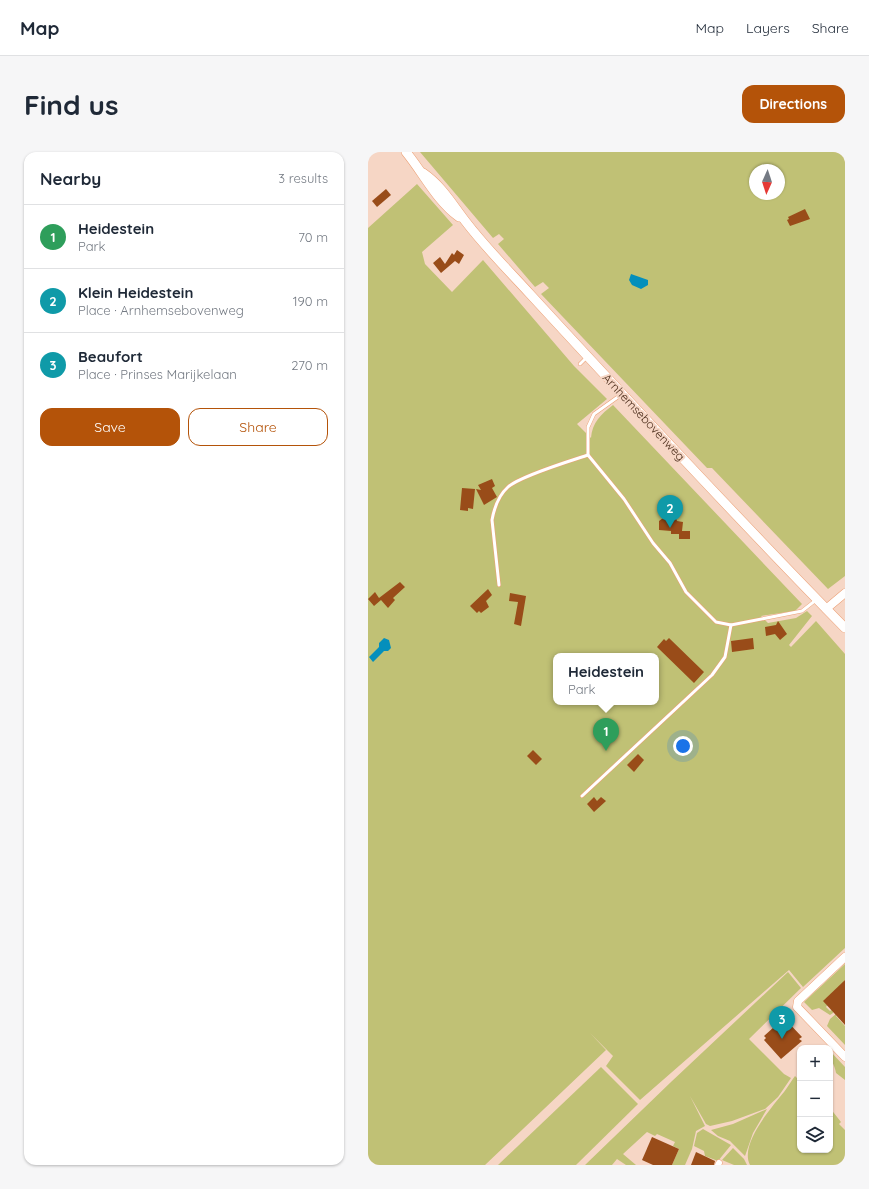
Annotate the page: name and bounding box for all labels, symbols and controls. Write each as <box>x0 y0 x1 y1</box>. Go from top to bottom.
text: Map <box>20 16 59 40</box>
text: Map <box>695 19 724 37</box>
text: Layers <box>746 19 790 37</box>
text: Share <box>812 19 849 37</box>
button: Directions <box>742 85 845 123</box>
text: Find us <box>24 87 118 122</box>
north arrow <box>749 164 785 200</box>
text: Nearby <box>40 168 101 189</box>
text: 3 results <box>278 170 328 186</box>
text: Heidestein <box>78 219 154 238</box>
text: 1 <box>50 229 56 245</box>
text: 70 m <box>298 229 328 245</box>
text: Park <box>78 238 106 254</box>
text: Klein Heidestein <box>78 283 193 302</box>
text: 2 <box>49 293 57 309</box>
text: 190 m <box>293 293 328 309</box>
text: Place · Arnhemsebovenweg <box>78 302 244 318</box>
text: Beaufort <box>78 347 143 366</box>
text: 3 <box>50 357 56 373</box>
text: 270 m <box>291 357 328 373</box>
text: Place · Prinses Marijkelaan <box>78 366 237 382</box>
street label: Arnhemsebovenweg <box>600 370 688 464</box>
button: Save <box>40 408 180 446</box>
button: Share <box>188 408 328 446</box>
pin: 2 <box>657 495 683 528</box>
popup <box>553 653 659 705</box>
text: Heidestein <box>568 662 644 681</box>
text: Park <box>568 681 595 697</box>
pin: 1 <box>593 718 619 751</box>
your location <box>673 736 693 756</box>
pin: 3 <box>769 1006 795 1039</box>
map controls <box>797 1045 833 1153</box>
button: + <box>797 1045 833 1081</box>
button: − <box>797 1081 833 1117</box>
button: layers <box>797 1117 833 1153</box>

